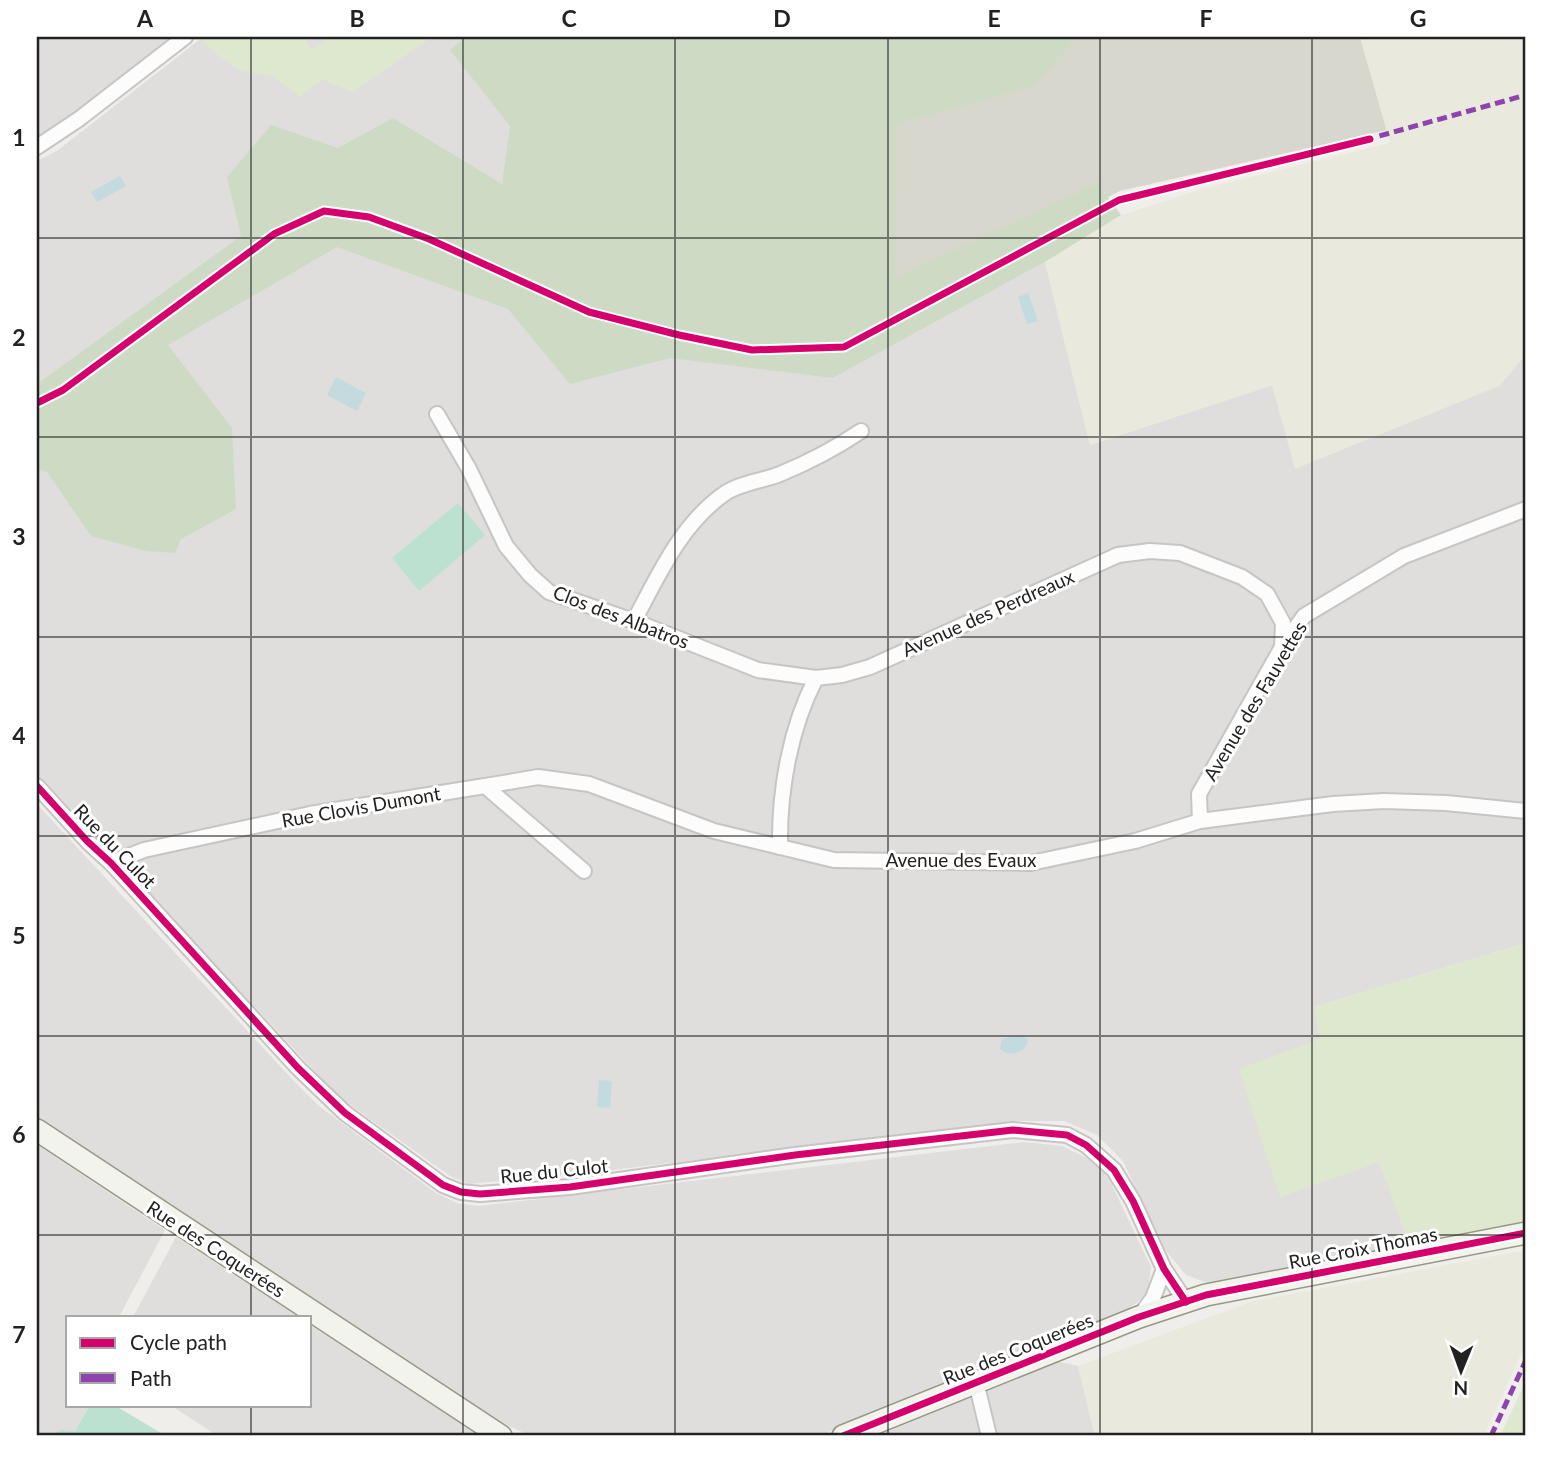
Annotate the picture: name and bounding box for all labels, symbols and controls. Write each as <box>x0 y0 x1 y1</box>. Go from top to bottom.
text: A <box>136 4 154 32</box>
text: B <box>349 4 365 32</box>
text: C <box>561 4 577 32</box>
text: D <box>773 4 791 32</box>
text: E <box>987 4 1001 32</box>
text: F <box>1199 4 1213 32</box>
text: G <box>1410 4 1426 32</box>
text: 1 <box>12 123 26 151</box>
text: 2 <box>12 323 26 351</box>
text: 3 <box>12 522 26 550</box>
street label: Avenue des Perdreaux <box>898 564 1078 661</box>
street label: Clos des Albatros <box>550 580 692 653</box>
street label: Avenue des Fauvettes <box>1198 617 1311 785</box>
text: 4 <box>12 721 26 749</box>
street label: Rue Clovis Dumont <box>280 781 442 832</box>
street label: Rue du Culot <box>70 799 161 893</box>
street label: Avenue des Evaux <box>885 848 1037 871</box>
text: 5 <box>12 921 26 949</box>
text: 6 <box>12 1120 26 1148</box>
street label: Rue du Culot <box>499 1153 609 1188</box>
street label: Rue des Coquerées <box>143 1195 290 1302</box>
street label: Rue Croix Thomas <box>1287 1222 1439 1273</box>
street label: Rue des Coquerées <box>939 1308 1096 1389</box>
legend <box>66 1316 312 1406</box>
text: 7 <box>12 1320 26 1348</box>
text: Cycle path <box>130 1329 227 1354</box>
north arrow <box>1426 1336 1496 1406</box>
text: Path <box>130 1365 172 1390</box>
text: N <box>1453 1377 1468 1400</box>

